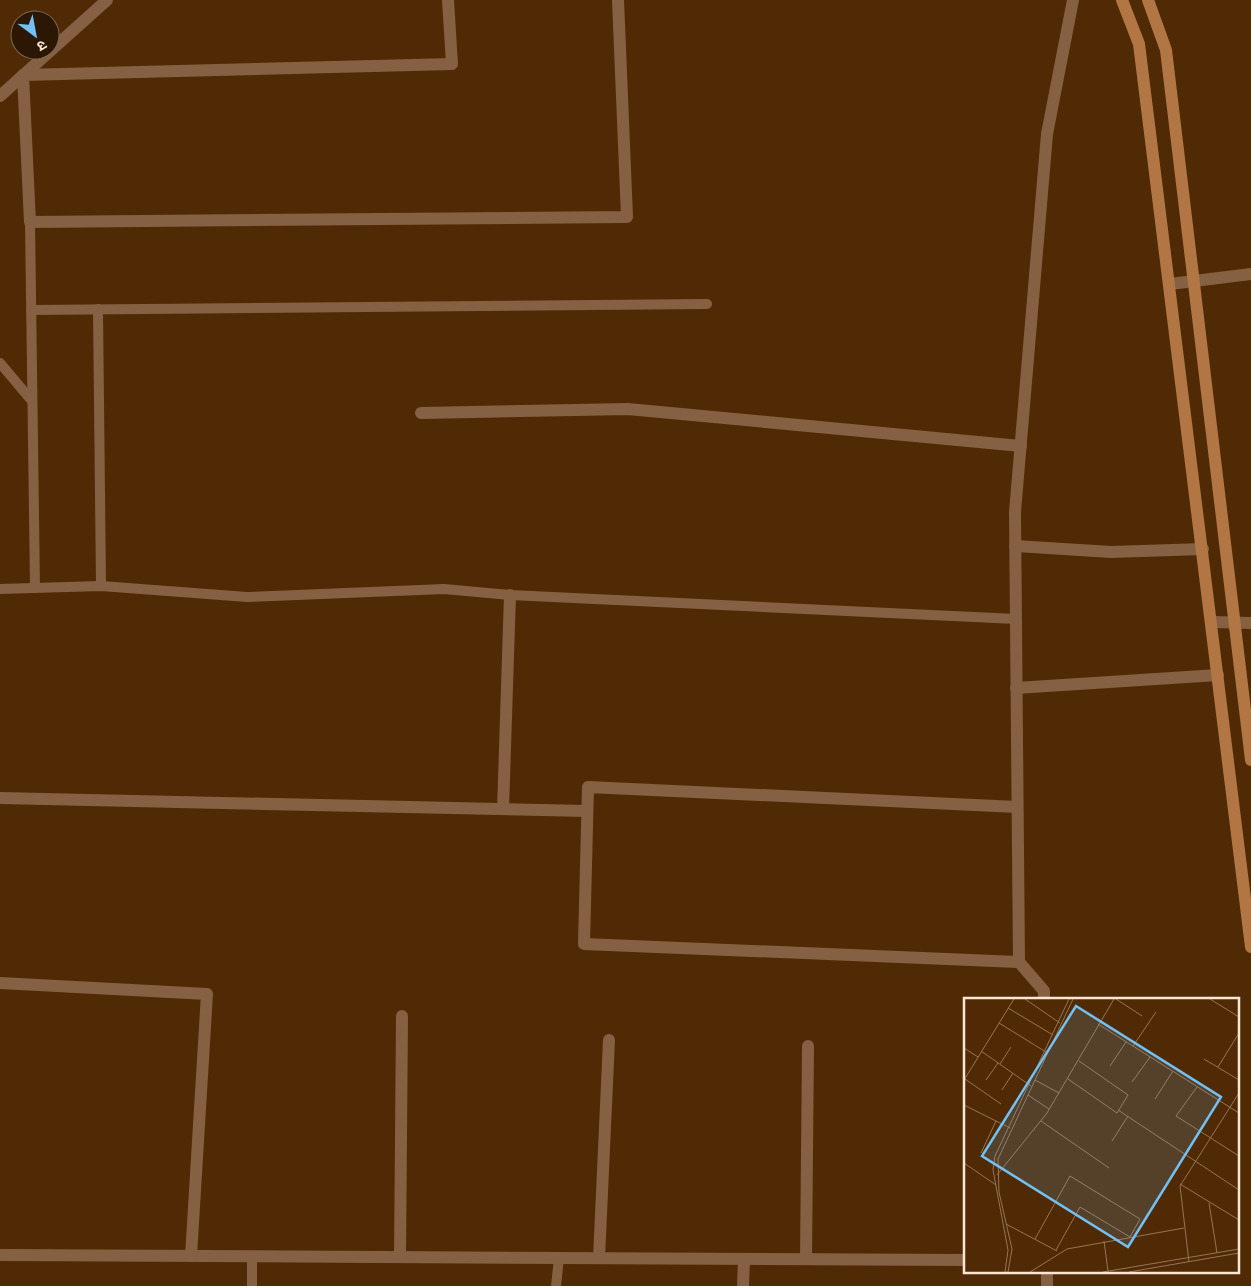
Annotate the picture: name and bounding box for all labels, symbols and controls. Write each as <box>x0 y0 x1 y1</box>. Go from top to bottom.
north arrow <box>10 10 60 60</box>
text: उ <box>33 36 50 55</box>
inset map <box>964 998 1238 1274</box>

